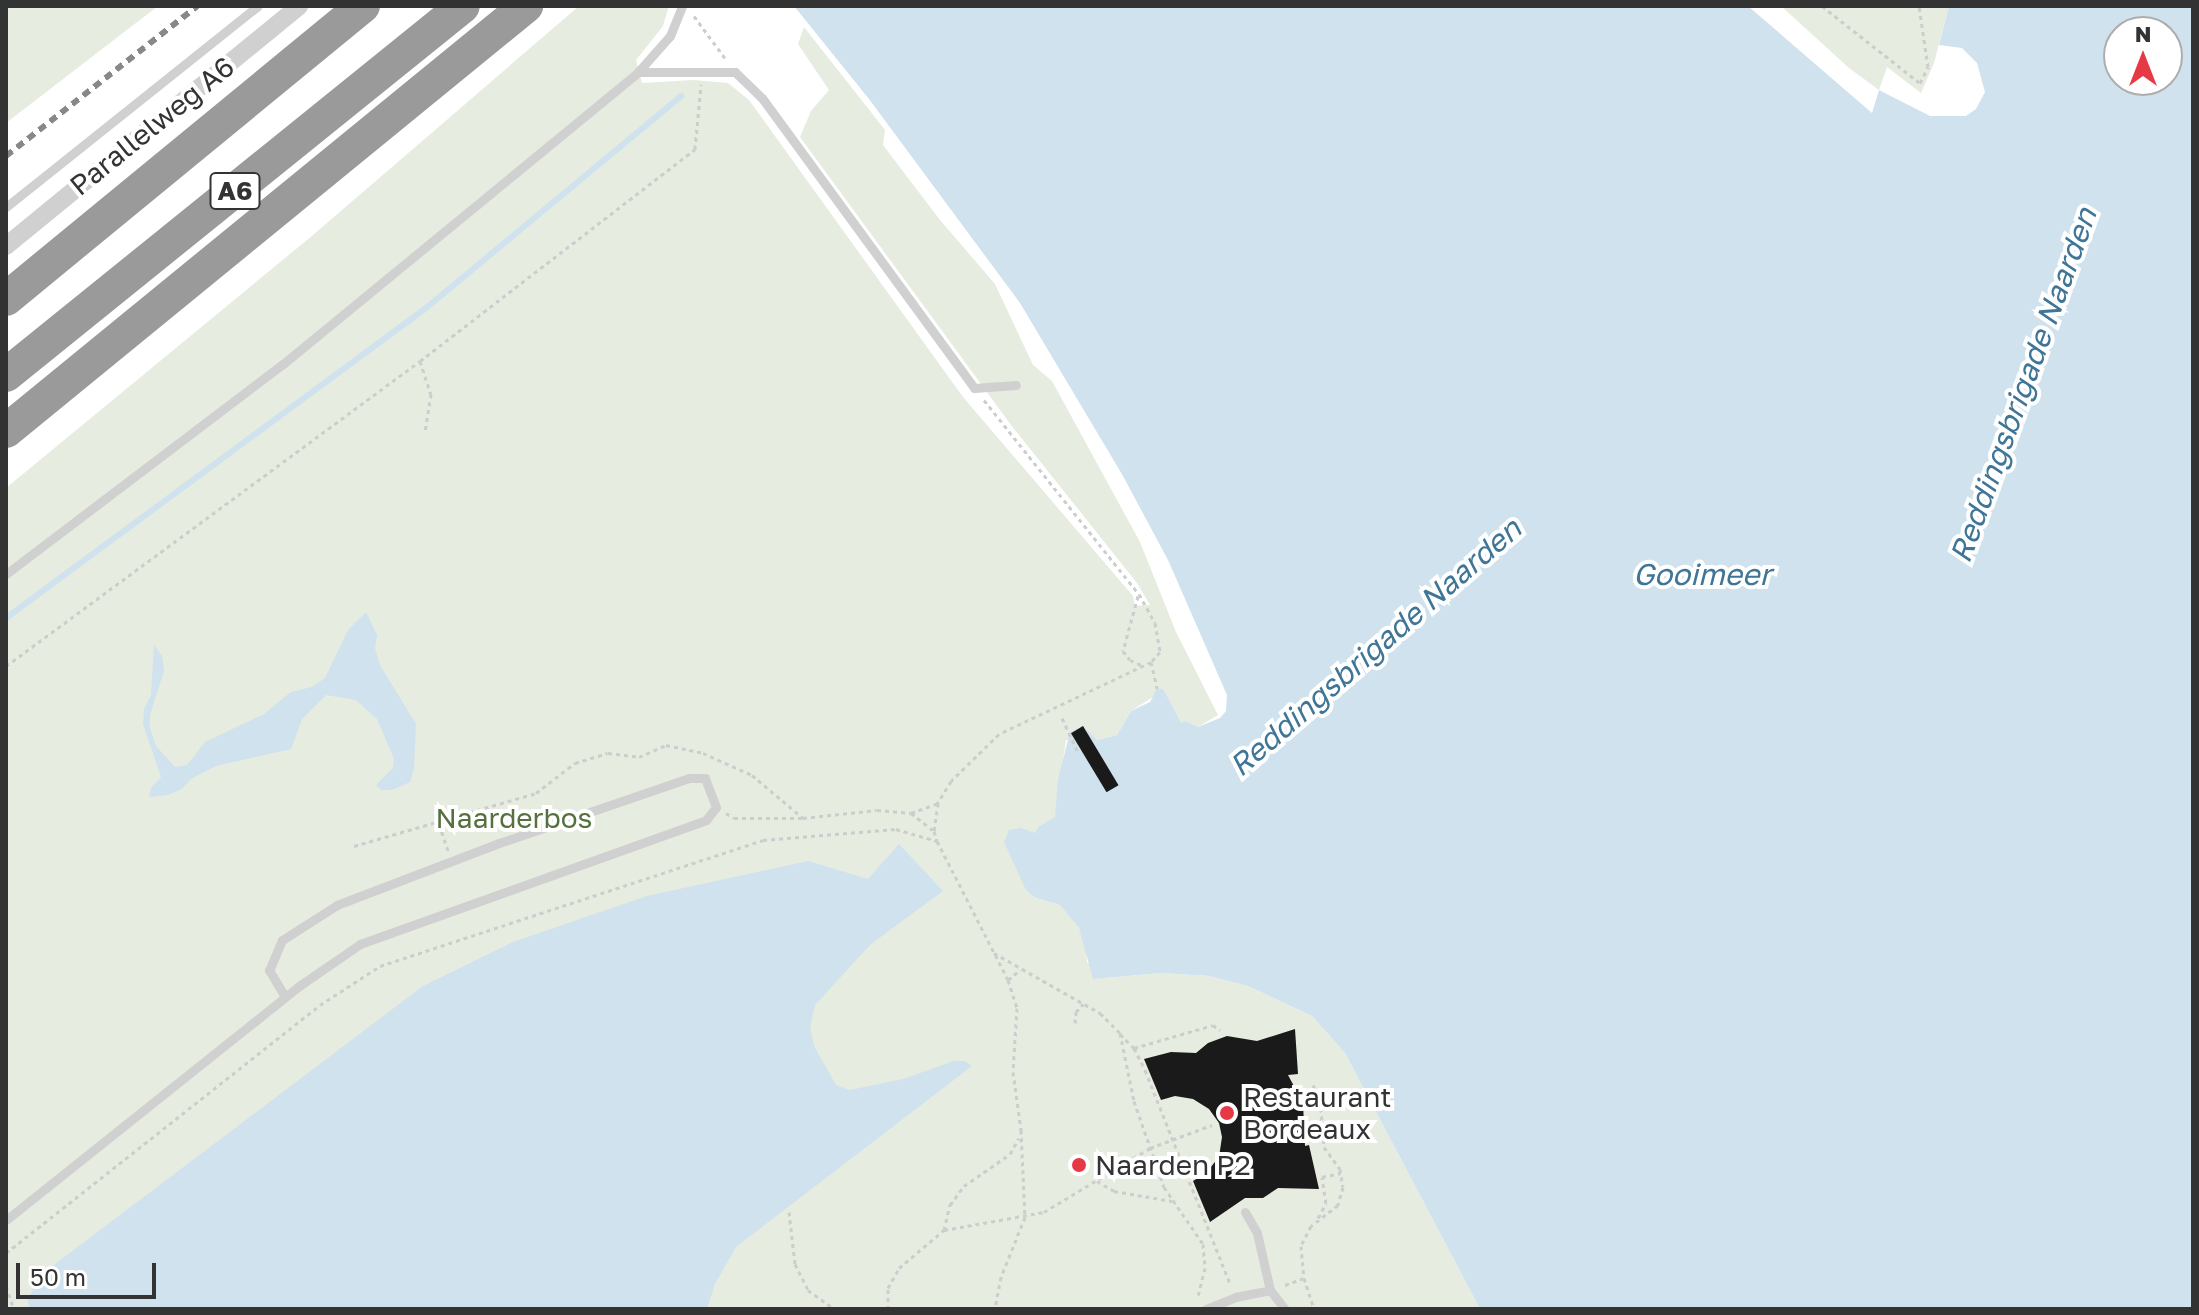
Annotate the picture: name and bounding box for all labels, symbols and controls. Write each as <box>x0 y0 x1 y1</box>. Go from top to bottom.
north arrow <box>2103 16 2183 96</box>
text: N <box>2135 20 2151 47</box>
street label: Parallelweg A6 <box>63 50 241 202</box>
road number: A6 <box>209 169 261 213</box>
water label: Reddingsbrigade Naarden <box>1942 203 2104 567</box>
water label: Reddingsbrigade Naarden <box>1222 511 1528 783</box>
water label: Gooimeer <box>1633 556 1771 592</box>
park label: Naarderbos <box>436 801 592 835</box>
place label: Restaurant Bordeaux <box>1243 1080 1391 1146</box>
marker: Restaurant Bordeaux <box>1218 1104 1236 1122</box>
place label: Naarden P2 <box>1095 1148 1251 1182</box>
marker: Naarden P2 <box>1070 1156 1088 1174</box>
scale bar <box>20 1247 160 1297</box>
text: 50 m <box>30 1262 86 1291</box>

